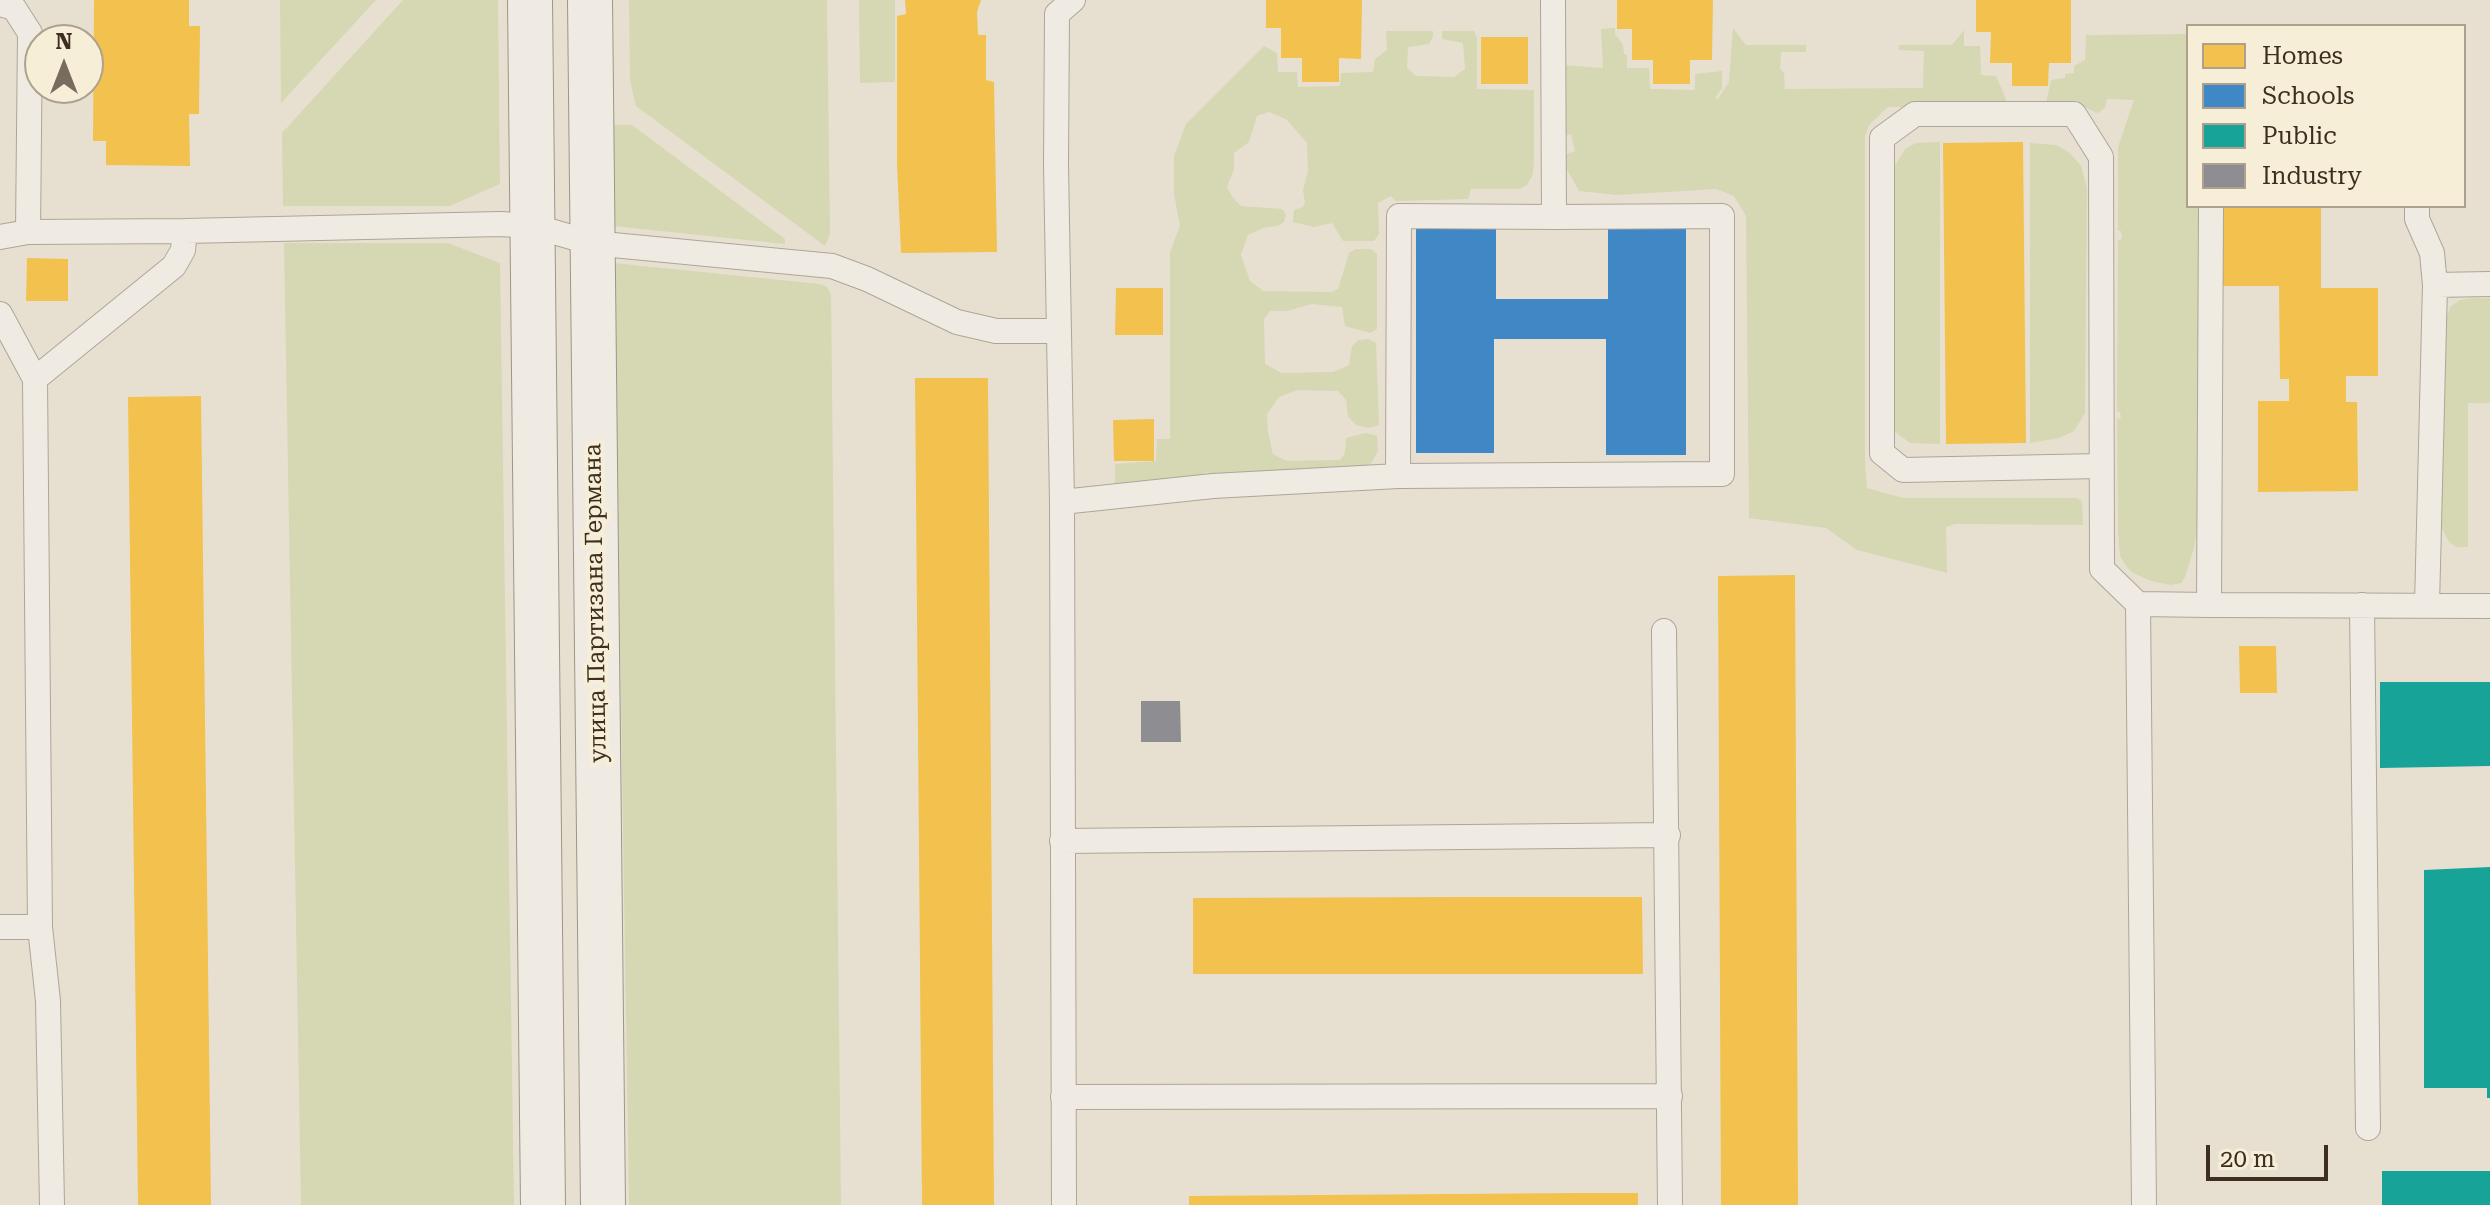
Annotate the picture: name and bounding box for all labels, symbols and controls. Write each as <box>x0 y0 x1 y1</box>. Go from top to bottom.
north arrow <box>24 24 104 104</box>
legend <box>2186 24 2466 208</box>
text: N <box>56 29 72 54</box>
text: Homes <box>2262 42 2343 70</box>
text: Schools <box>2262 82 2355 110</box>
text: Public <box>2262 122 2337 150</box>
text: Industry <box>2262 162 2362 190</box>
street label: улица Партизана Германа <box>579 443 613 763</box>
scale bar <box>2210 1129 2332 1179</box>
text: 20 m <box>2220 1145 2275 1173</box>

